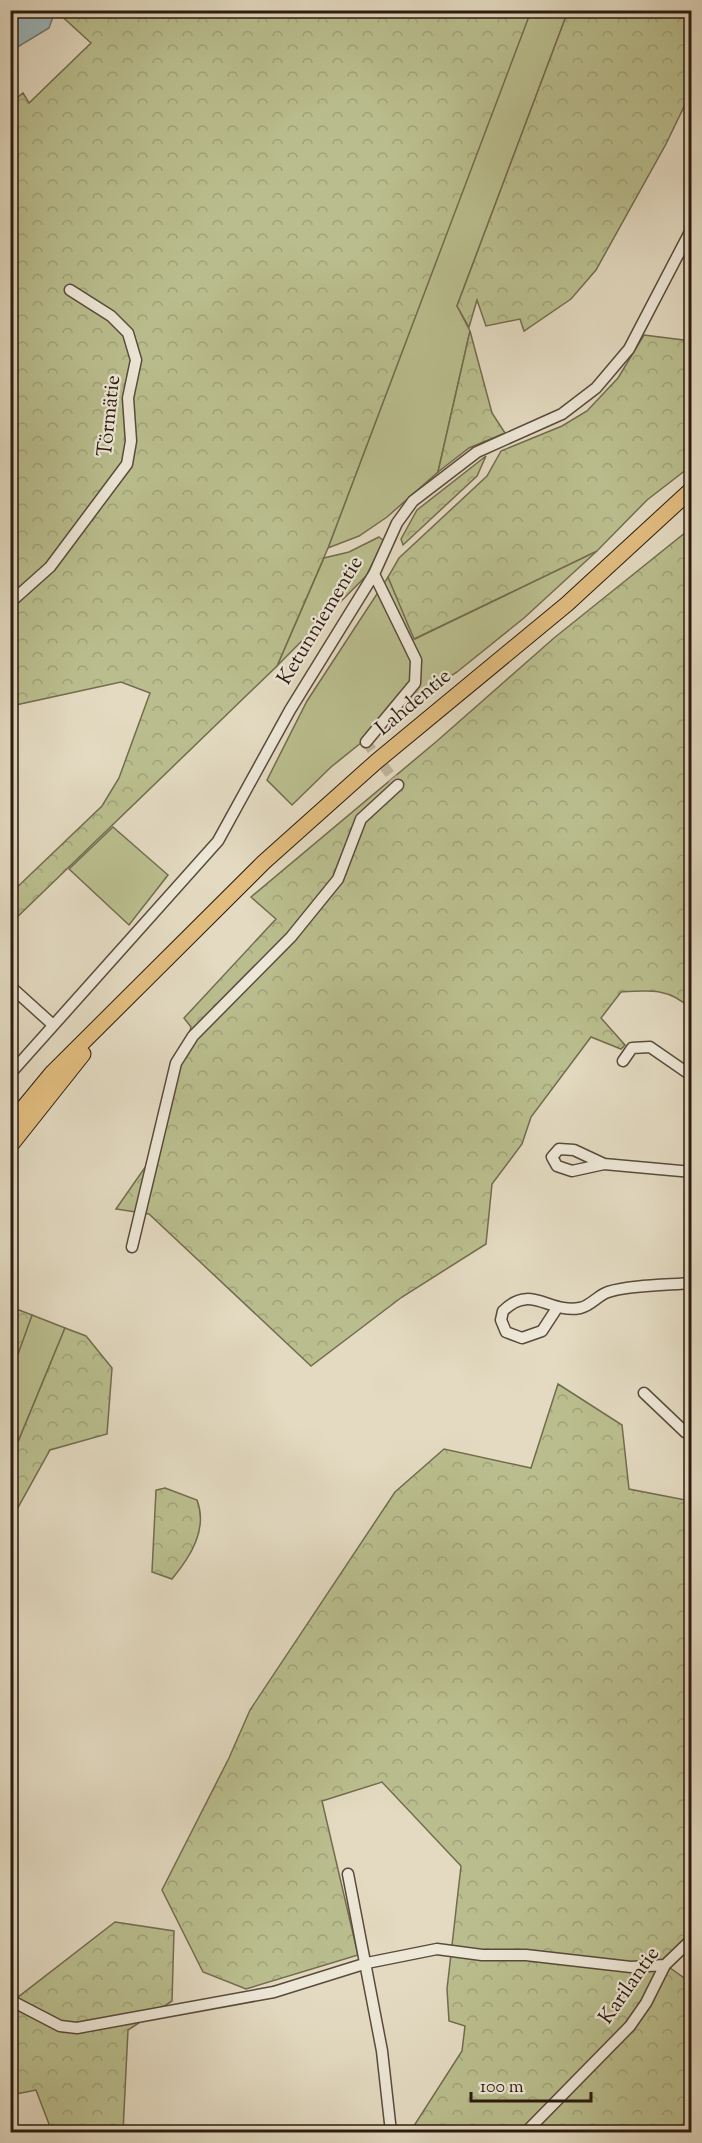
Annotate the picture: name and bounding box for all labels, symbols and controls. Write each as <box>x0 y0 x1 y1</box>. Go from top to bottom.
street label: Törmätie <box>91 374 129 458</box>
street label: Ketunniementie <box>271 551 371 691</box>
street label: Lahdentie <box>370 662 458 744</box>
street label: Karilantie <box>592 1941 668 2031</box>
scale bar <box>471 2065 591 2103</box>
text: 100 m <box>480 2075 524 2101</box>

